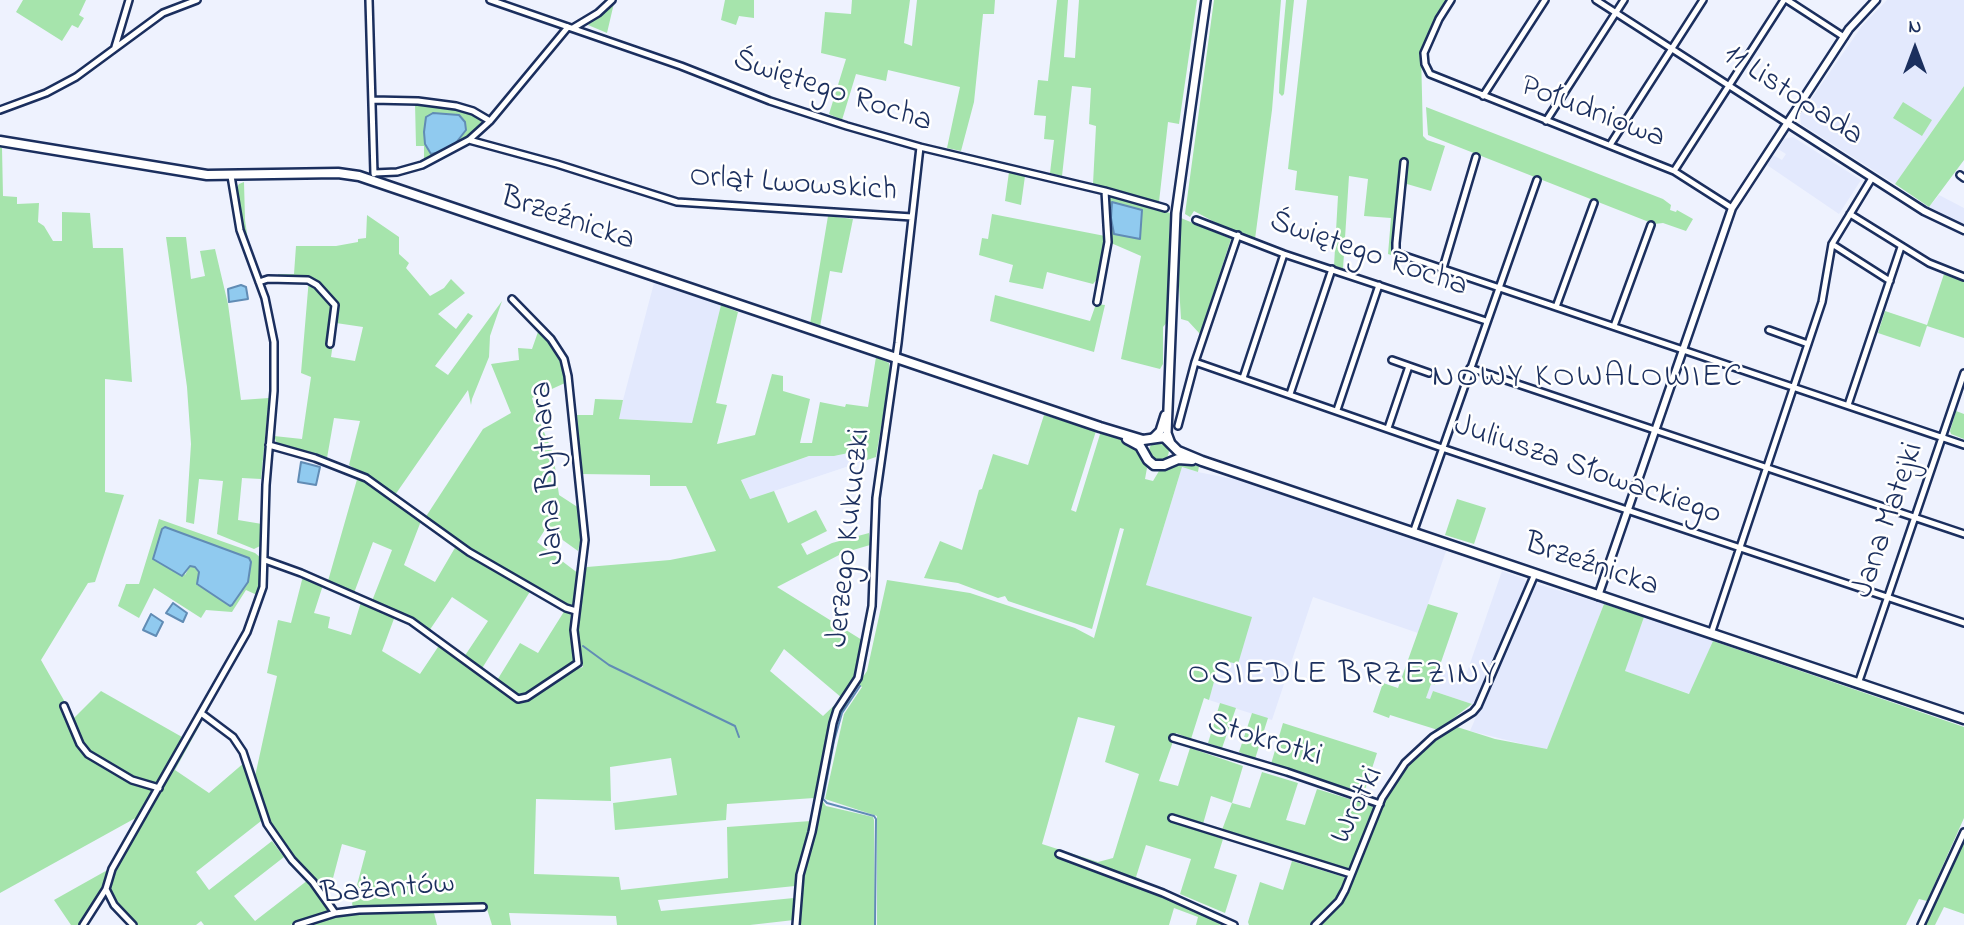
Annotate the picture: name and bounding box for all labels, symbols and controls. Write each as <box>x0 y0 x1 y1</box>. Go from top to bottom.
north arrow <box>1880 14 1950 84</box>
text: N <box>1909 14 1921 41</box>
street label: 11 Listopada <box>1715 37 1869 157</box>
street label: Świętego Rocha <box>728 43 936 143</box>
street label: Południowa <box>1514 69 1670 159</box>
street label: Orląt Lwowskich <box>688 160 898 212</box>
street label: Brzeźnicka <box>495 180 639 262</box>
street label: Świętego Rocha <box>1264 204 1472 308</box>
district label: NOWY KOWALOWIEC <box>1434 360 1742 400</box>
street label: Jana Bytnara <box>524 380 576 566</box>
street label: Juliusza Słowackiego <box>1448 408 1726 536</box>
street label: Jerzego Kukuczki <box>820 427 882 649</box>
street label: Jana Matejki <box>1845 438 1935 604</box>
street label: Brzeźnicka <box>1519 526 1663 608</box>
district label: OSIEDLE BRZEZINY <box>1190 657 1496 697</box>
street label: Stokrotki <box>1202 706 1326 778</box>
street label: Wrotki <box>1324 761 1394 851</box>
street label: Bażantów <box>320 866 456 916</box>

